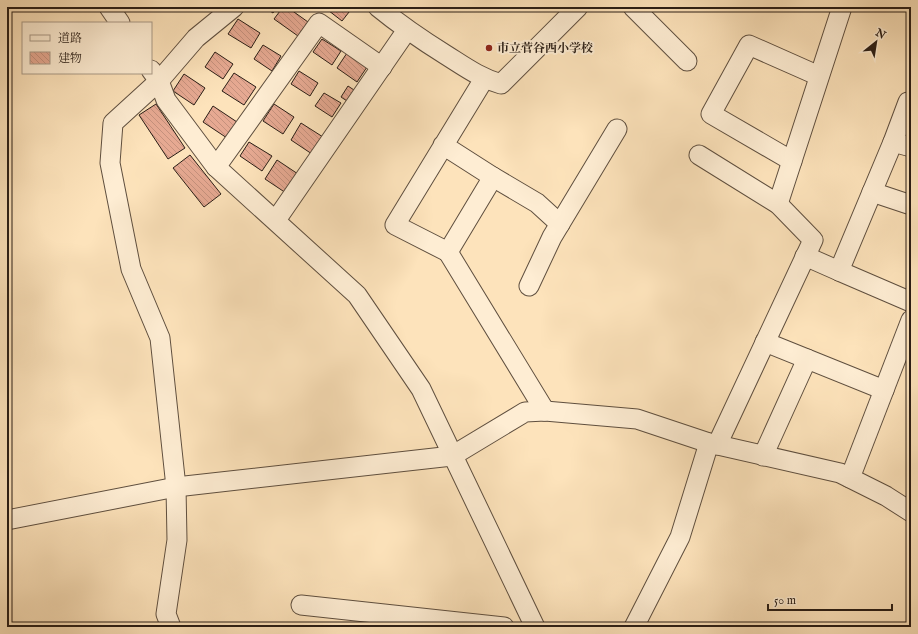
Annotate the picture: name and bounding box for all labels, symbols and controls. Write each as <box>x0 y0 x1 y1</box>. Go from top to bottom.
legend <box>22 22 152 74</box>
north arrow <box>856 22 896 62</box>
text: N <box>872 25 889 43</box>
text: 道路 <box>58 31 82 46</box>
place label: 市立菅谷西小学校 <box>497 41 593 56</box>
marker: 市立菅谷西小学校 <box>484 43 494 53</box>
text: 建物 <box>58 51 82 66</box>
scale bar <box>768 586 892 612</box>
text: 50 m <box>774 593 796 608</box>

